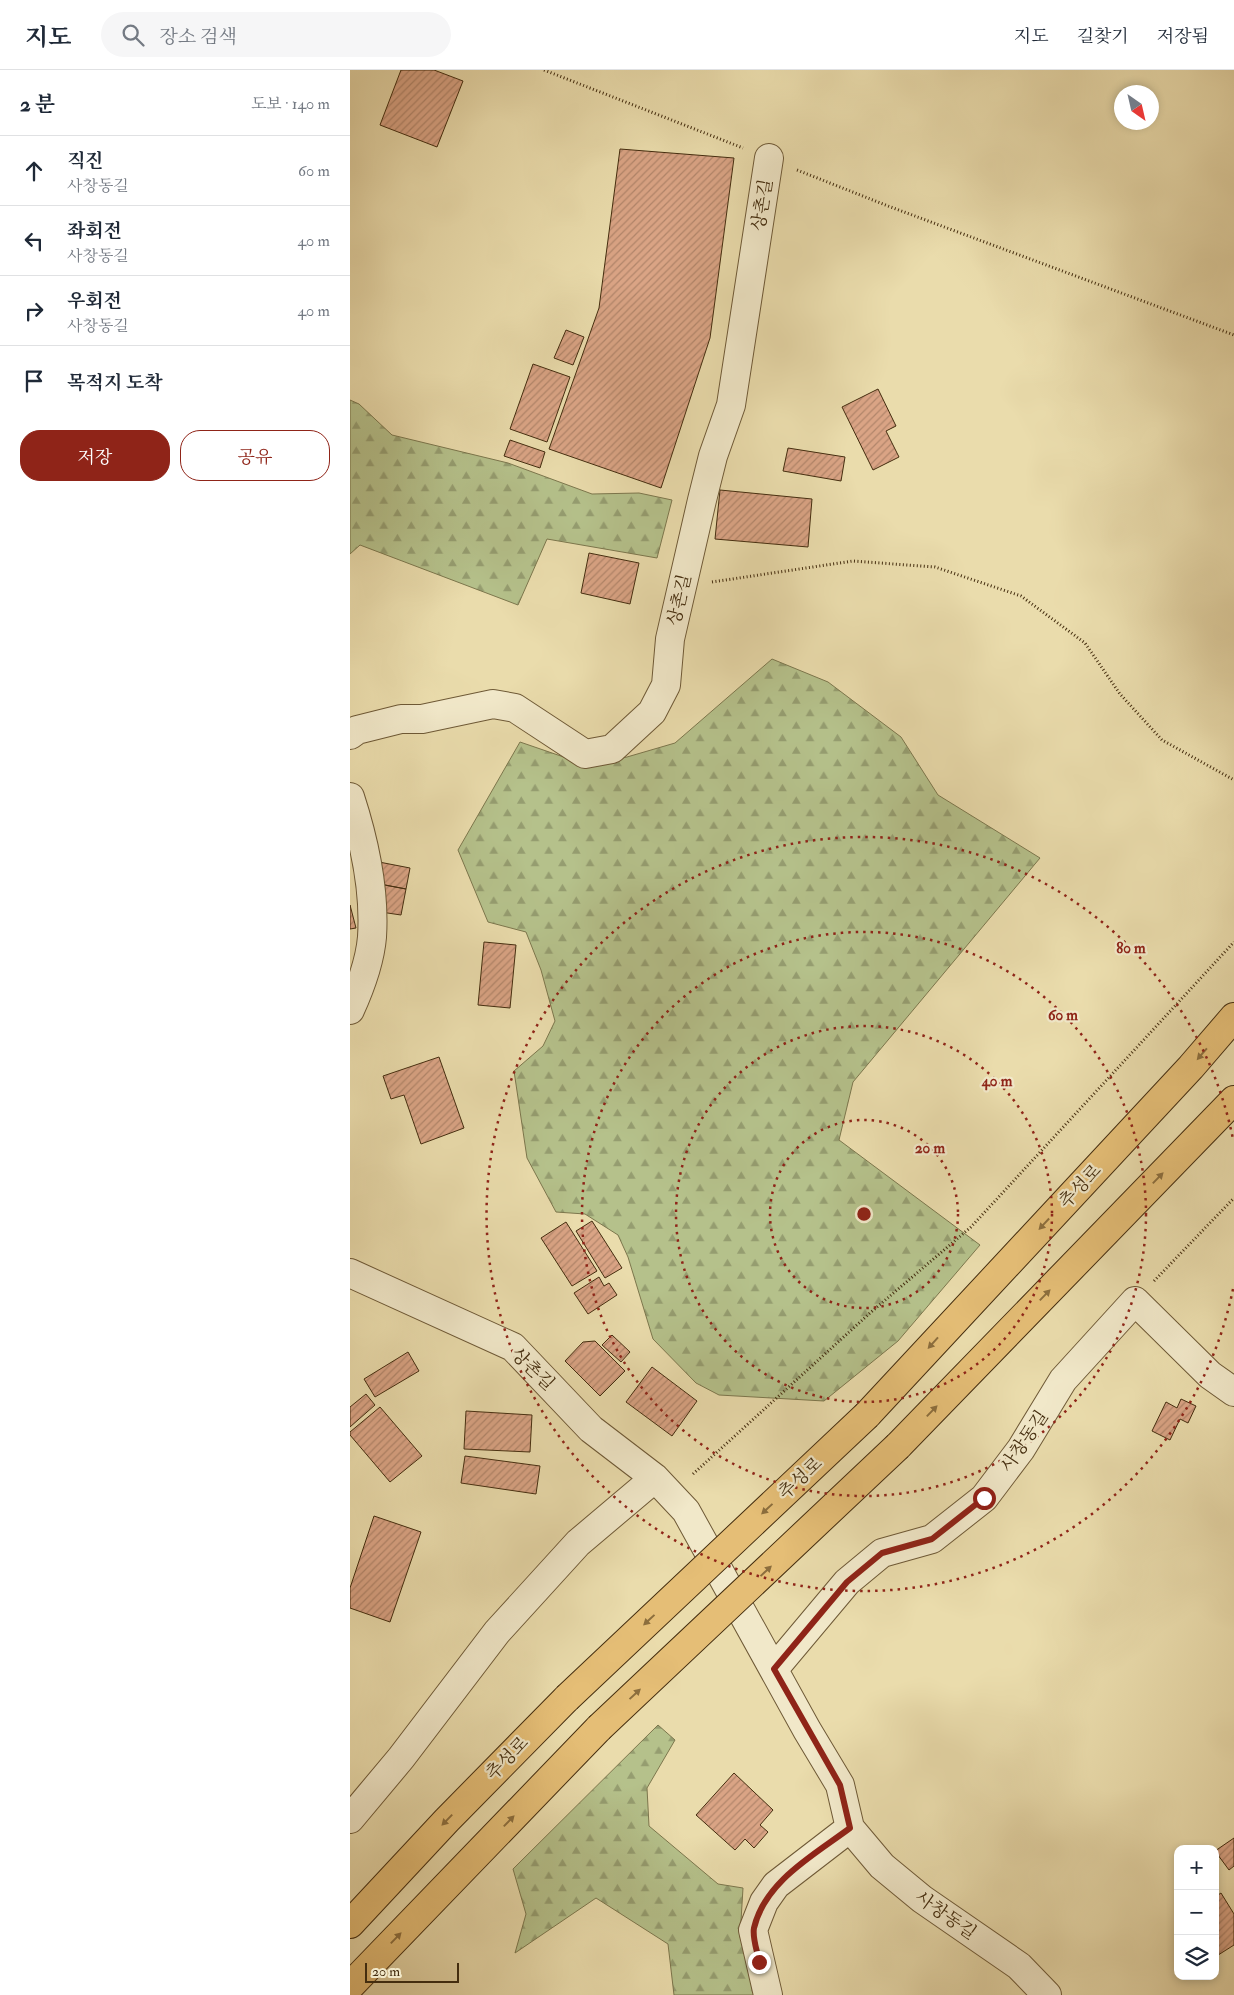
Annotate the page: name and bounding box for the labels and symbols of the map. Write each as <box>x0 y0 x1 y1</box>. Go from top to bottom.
north arrow <box>1114 85 1159 130</box>
street label: 상촌길 <box>747 178 778 233</box>
street label: 상촌길 <box>662 572 697 628</box>
text: 80 m <box>1116 939 1146 958</box>
text: 60 m <box>1048 1006 1078 1025</box>
one-way arrow <box>1197 1047 1208 1060</box>
text: 40 m <box>981 1072 1013 1091</box>
text: 20 m <box>915 1139 945 1158</box>
street label: 추성로 <box>1054 1159 1107 1213</box>
one-way arrow <box>1152 1173 1164 1185</box>
centre of rings <box>855 1205 873 1223</box>
one-way arrow <box>1038 1218 1050 1230</box>
one-way arrow <box>1039 1289 1051 1301</box>
one-way arrow <box>927 1336 939 1348</box>
street label: 상촌길 <box>506 1343 559 1396</box>
one-way arrow <box>926 1406 938 1418</box>
street label: 사창동길 <box>995 1406 1053 1477</box>
street label: 추성로 <box>773 1452 827 1505</box>
route start <box>973 1487 996 1510</box>
one-way arrow <box>762 1503 774 1515</box>
one-way arrow <box>759 1565 771 1577</box>
one-way arrow <box>643 1614 655 1626</box>
one-way arrow <box>628 1688 640 1700</box>
street label: 추성로 <box>481 1732 534 1785</box>
one-way arrow <box>441 1814 453 1826</box>
one-way arrow <box>503 1815 515 1827</box>
street label: 사창동길 <box>911 1886 981 1945</box>
one-way arrow <box>390 1932 402 1944</box>
route end <box>748 1951 771 1974</box>
scale bar <box>365 1960 459 1983</box>

